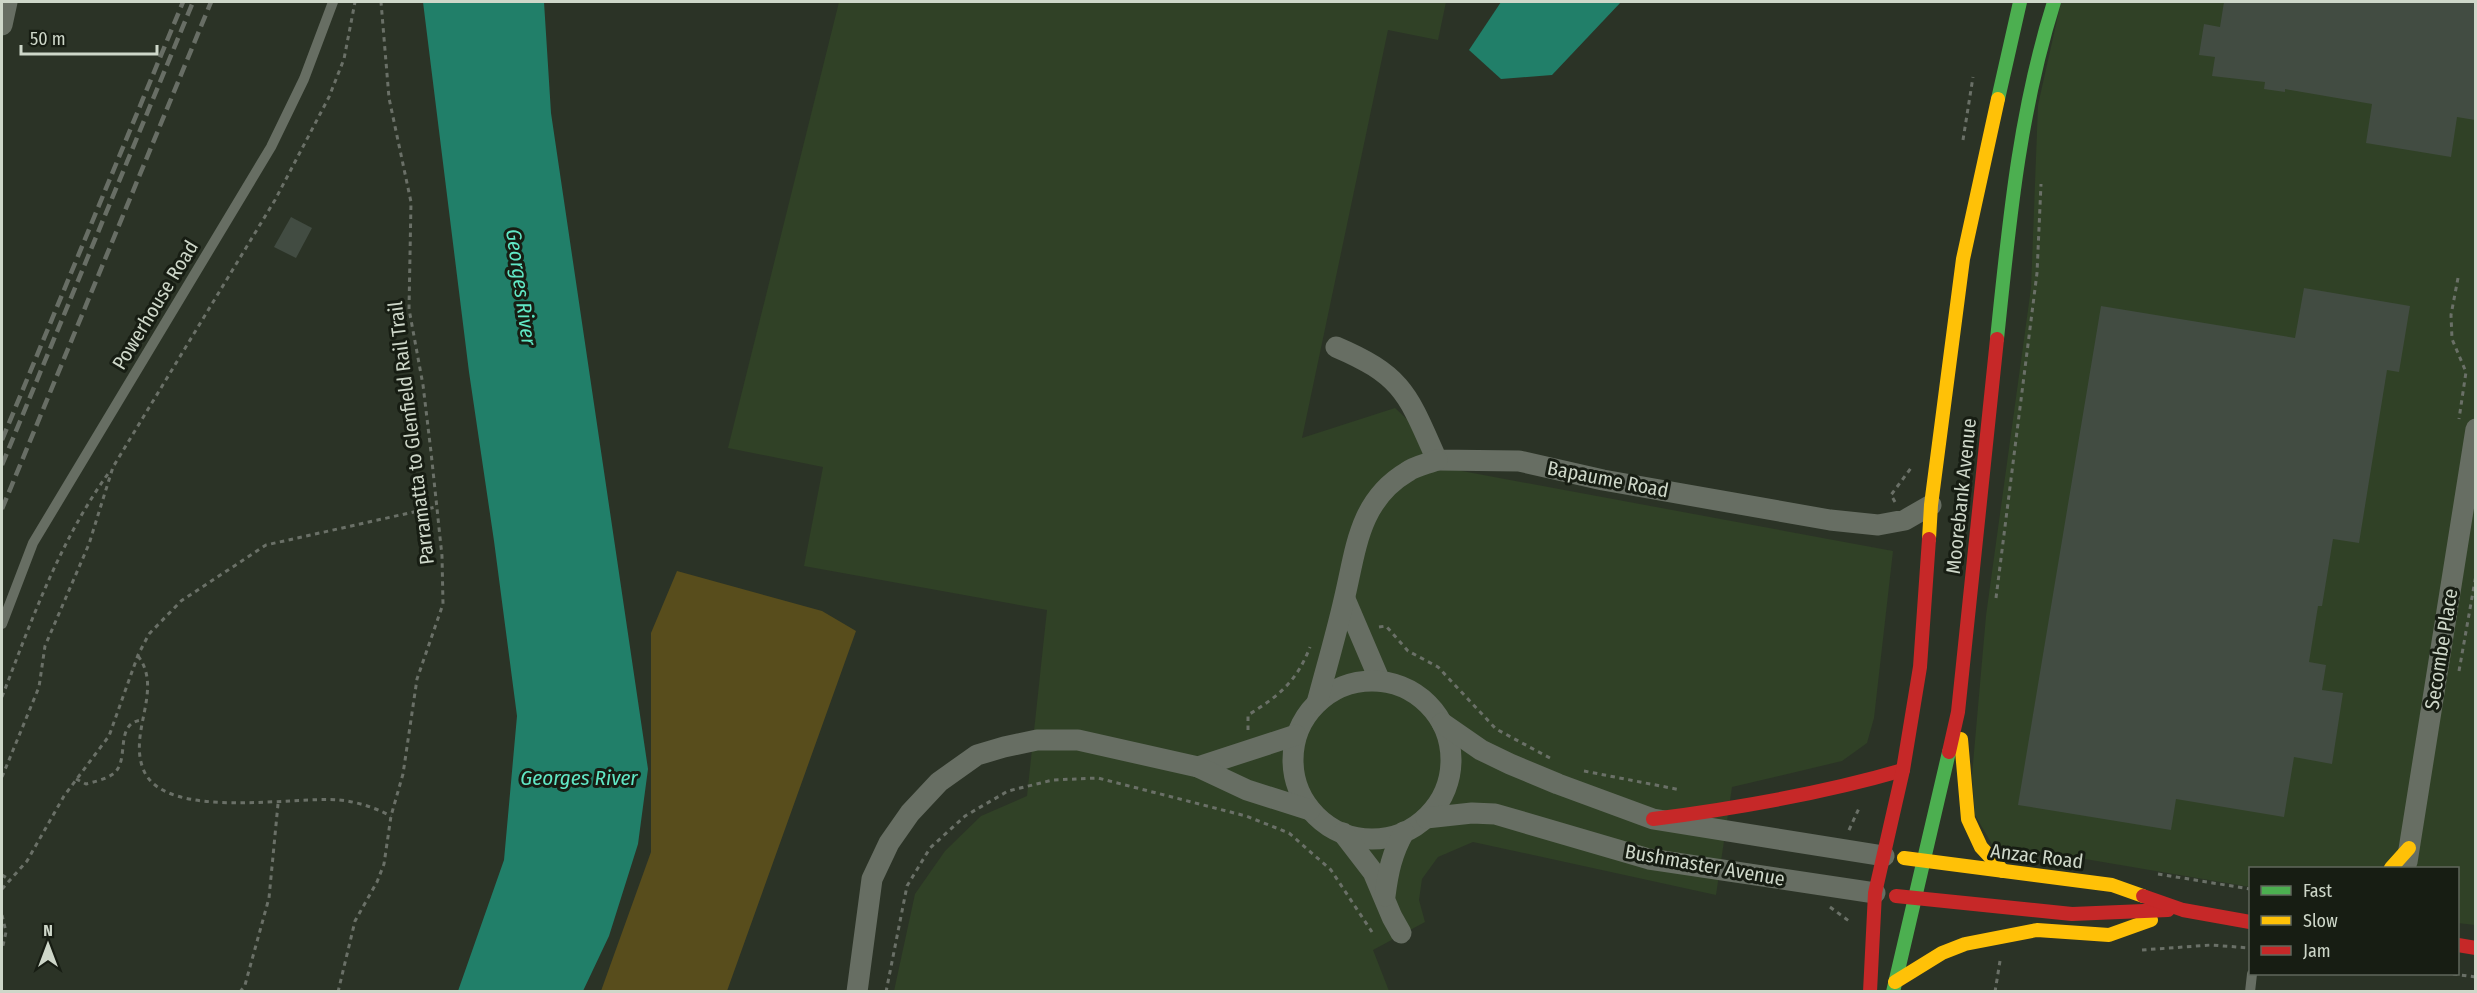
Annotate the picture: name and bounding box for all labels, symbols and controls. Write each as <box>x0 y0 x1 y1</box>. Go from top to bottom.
scale bar <box>21 18 158 56</box>
text: 50 m <box>30 28 66 50</box>
water label: Georges River <box>500 227 542 348</box>
street label: Powerhouse Road <box>107 236 203 374</box>
street label: Parramatta to Glenfield Rail Trail <box>383 300 439 566</box>
street label: Moorebank Avenue <box>1941 417 1981 575</box>
street label: Bapaume Road <box>1545 455 1671 503</box>
street label: Secombe Place <box>2420 587 2462 711</box>
water label: Georges River <box>520 765 638 791</box>
street label: Anzac Road <box>1989 838 2085 874</box>
street label: Bushmaster Avenue <box>1623 839 1787 891</box>
legend <box>2249 867 2459 975</box>
text: Fast <box>2303 880 2332 902</box>
text: Slow <box>2303 910 2338 932</box>
north arrow <box>18 915 78 975</box>
text: N <box>43 921 53 940</box>
text: Jam <box>2303 940 2331 962</box>

